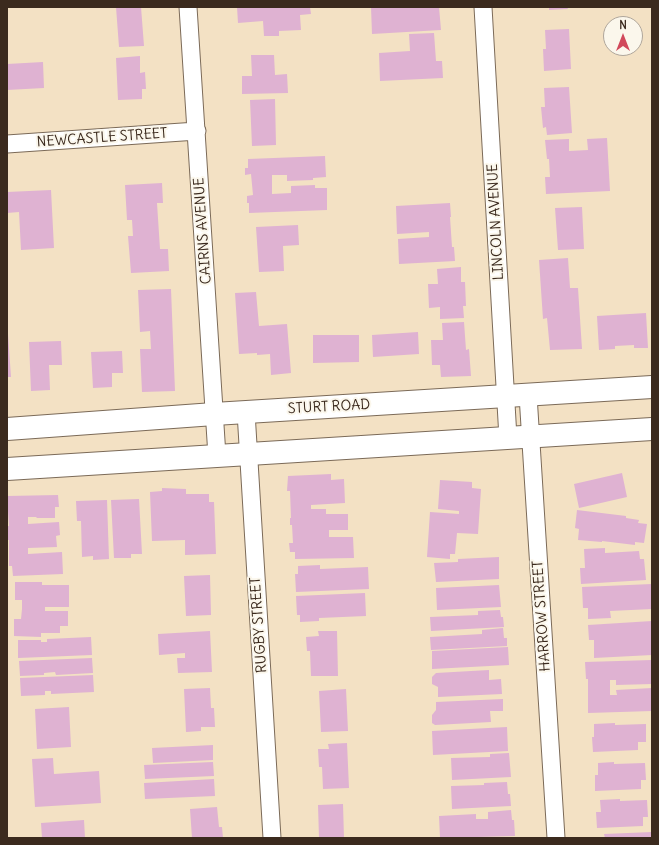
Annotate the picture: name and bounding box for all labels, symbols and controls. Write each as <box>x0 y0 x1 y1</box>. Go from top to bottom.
north arrow <box>603 16 643 56</box>
text: N <box>619 18 627 32</box>
street label: NEWCASTLE STREET <box>36 125 168 151</box>
street label: LINCOLN AVENUE <box>485 163 507 281</box>
street label: CAIRNS AVENUE <box>191 177 215 285</box>
street label: STURT ROAD <box>287 396 371 418</box>
street label: HARROW STREET <box>530 560 554 672</box>
street label: RUGBY STREET <box>247 576 271 674</box>

